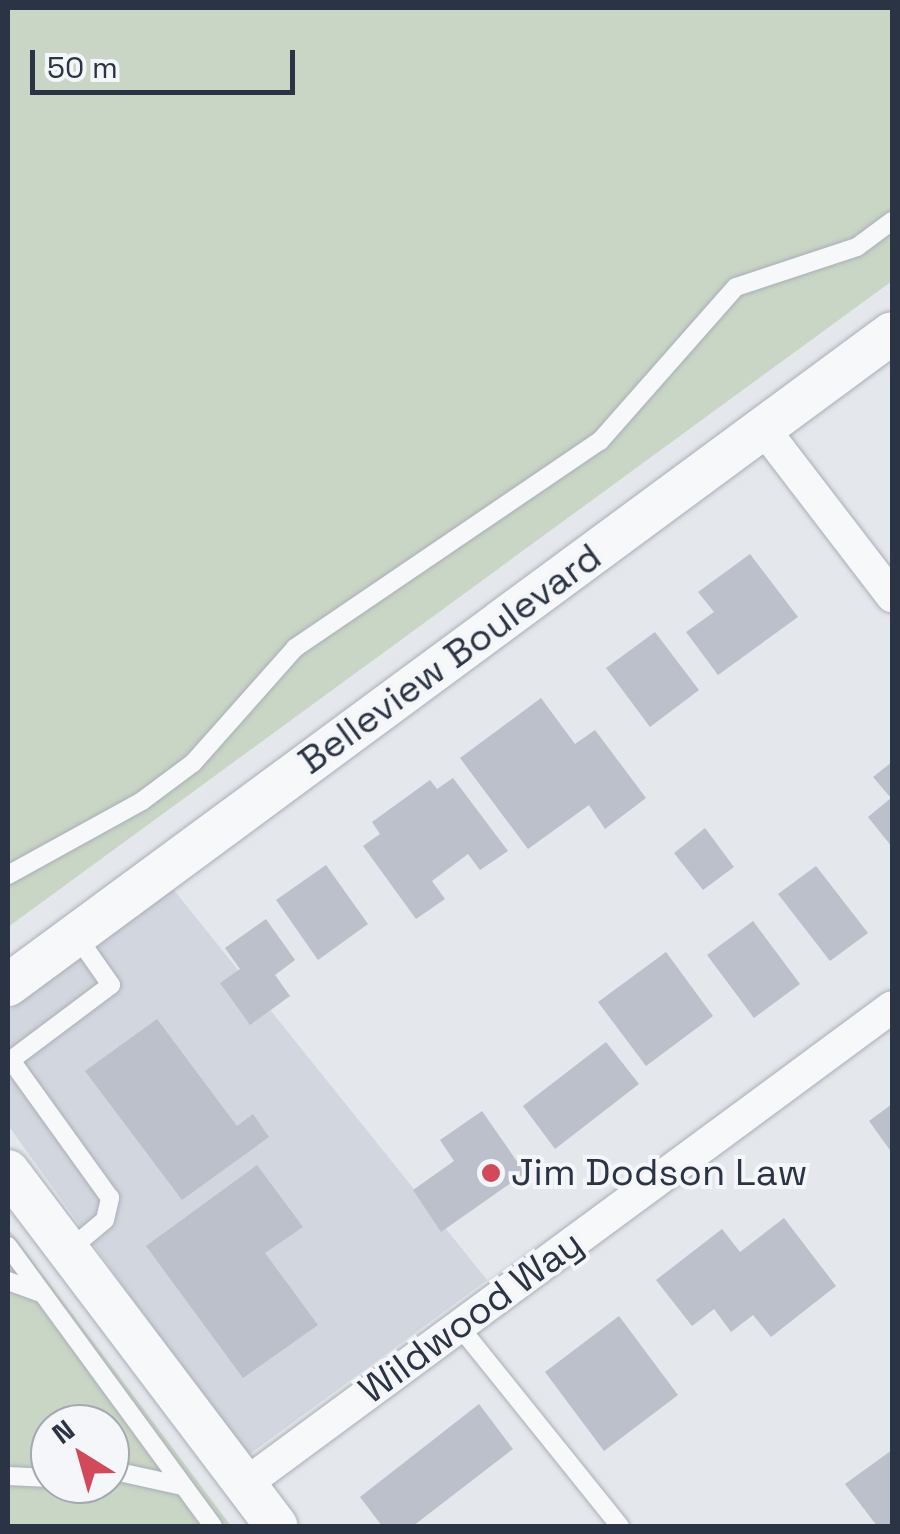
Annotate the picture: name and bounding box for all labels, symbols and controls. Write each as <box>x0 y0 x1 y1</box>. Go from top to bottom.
scale bar <box>35 30 300 92</box>
text: 50 m <box>47 48 118 87</box>
street label: Belleview Boulevard <box>290 534 610 784</box>
place label: Jim Dodson Law <box>511 1150 808 1196</box>
marker: Jim Dodson Law <box>480 1162 502 1184</box>
street label: Wildwood Way <box>350 1221 592 1413</box>
north arrow <box>30 1404 130 1504</box>
text: N <box>45 1412 81 1452</box>

